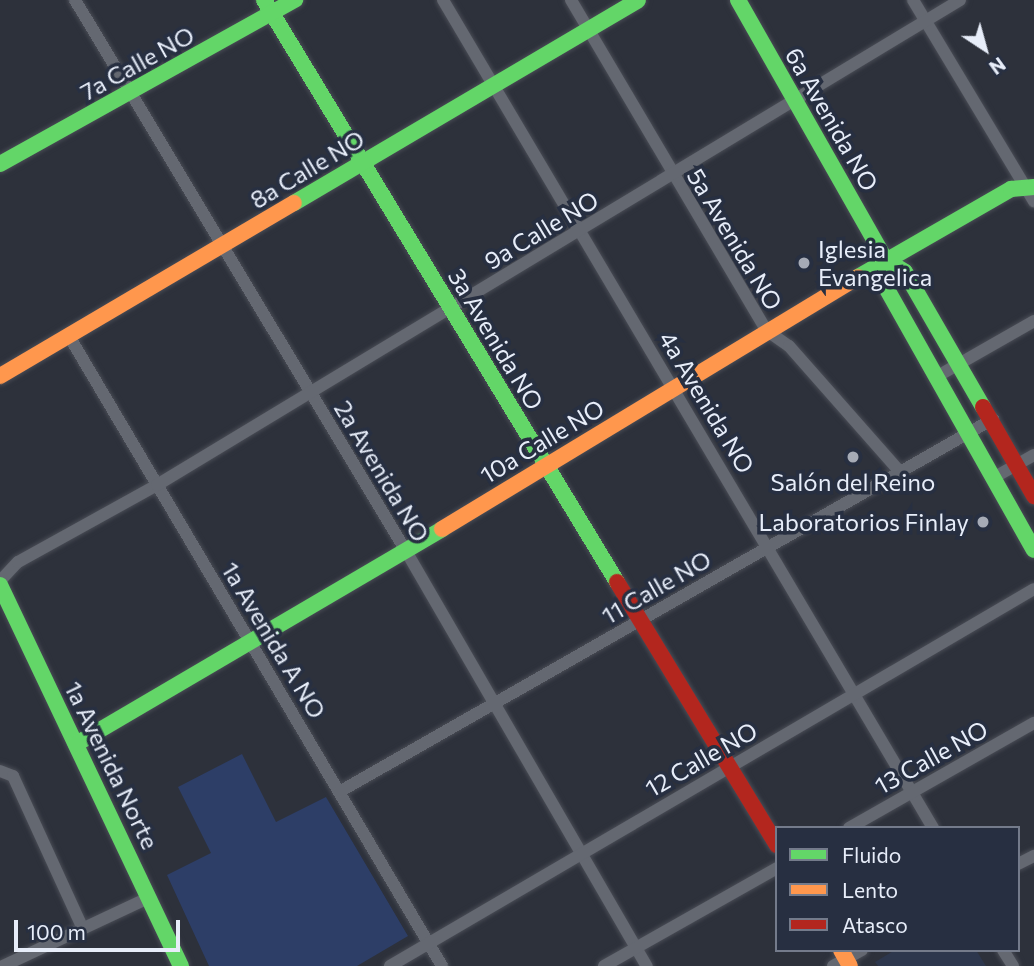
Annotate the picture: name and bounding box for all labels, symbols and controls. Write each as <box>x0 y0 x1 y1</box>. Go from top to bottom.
north arrow <box>950 14 1020 84</box>
street label: 7a Calle NO <box>75 20 199 106</box>
street label: 6a Avenida NO <box>779 42 885 196</box>
text: N <box>985 53 1010 80</box>
street label: 8a Calle NO <box>245 124 369 214</box>
street label: 5a Avenida NO <box>682 163 788 315</box>
street label: 9a Calle NO <box>479 185 603 275</box>
place label: Iglesia Evangelica <box>818 235 932 291</box>
marker: Iglesia Evangelica <box>796 255 812 271</box>
street label: 3a Avenida NO <box>443 263 549 415</box>
street label: 4a Avenida NO <box>653 326 761 478</box>
street label: 10a Calle NO <box>475 393 609 489</box>
street label: 2a Avenida NO <box>329 395 435 547</box>
marker: Salón del Reino <box>845 449 861 465</box>
place label: Salón del Reino <box>771 468 935 496</box>
place label: Laboratorios Finlay <box>758 508 969 536</box>
marker: Laboratorios Finlay <box>975 514 991 530</box>
street label: 11 Calle NO <box>596 544 716 630</box>
street label: 1a Avenida A NO <box>216 557 332 723</box>
street label: 1a Avenida Norte <box>59 677 165 853</box>
street label: 13 Calle NO <box>869 714 993 800</box>
street label: 12 Calle NO <box>640 715 762 803</box>
legend <box>775 826 1020 952</box>
text: Fluido <box>842 842 901 867</box>
text: Lento <box>842 877 898 902</box>
scale bar <box>18 906 184 950</box>
text: Atasco <box>842 912 908 937</box>
text: 100 m <box>27 919 86 944</box>

